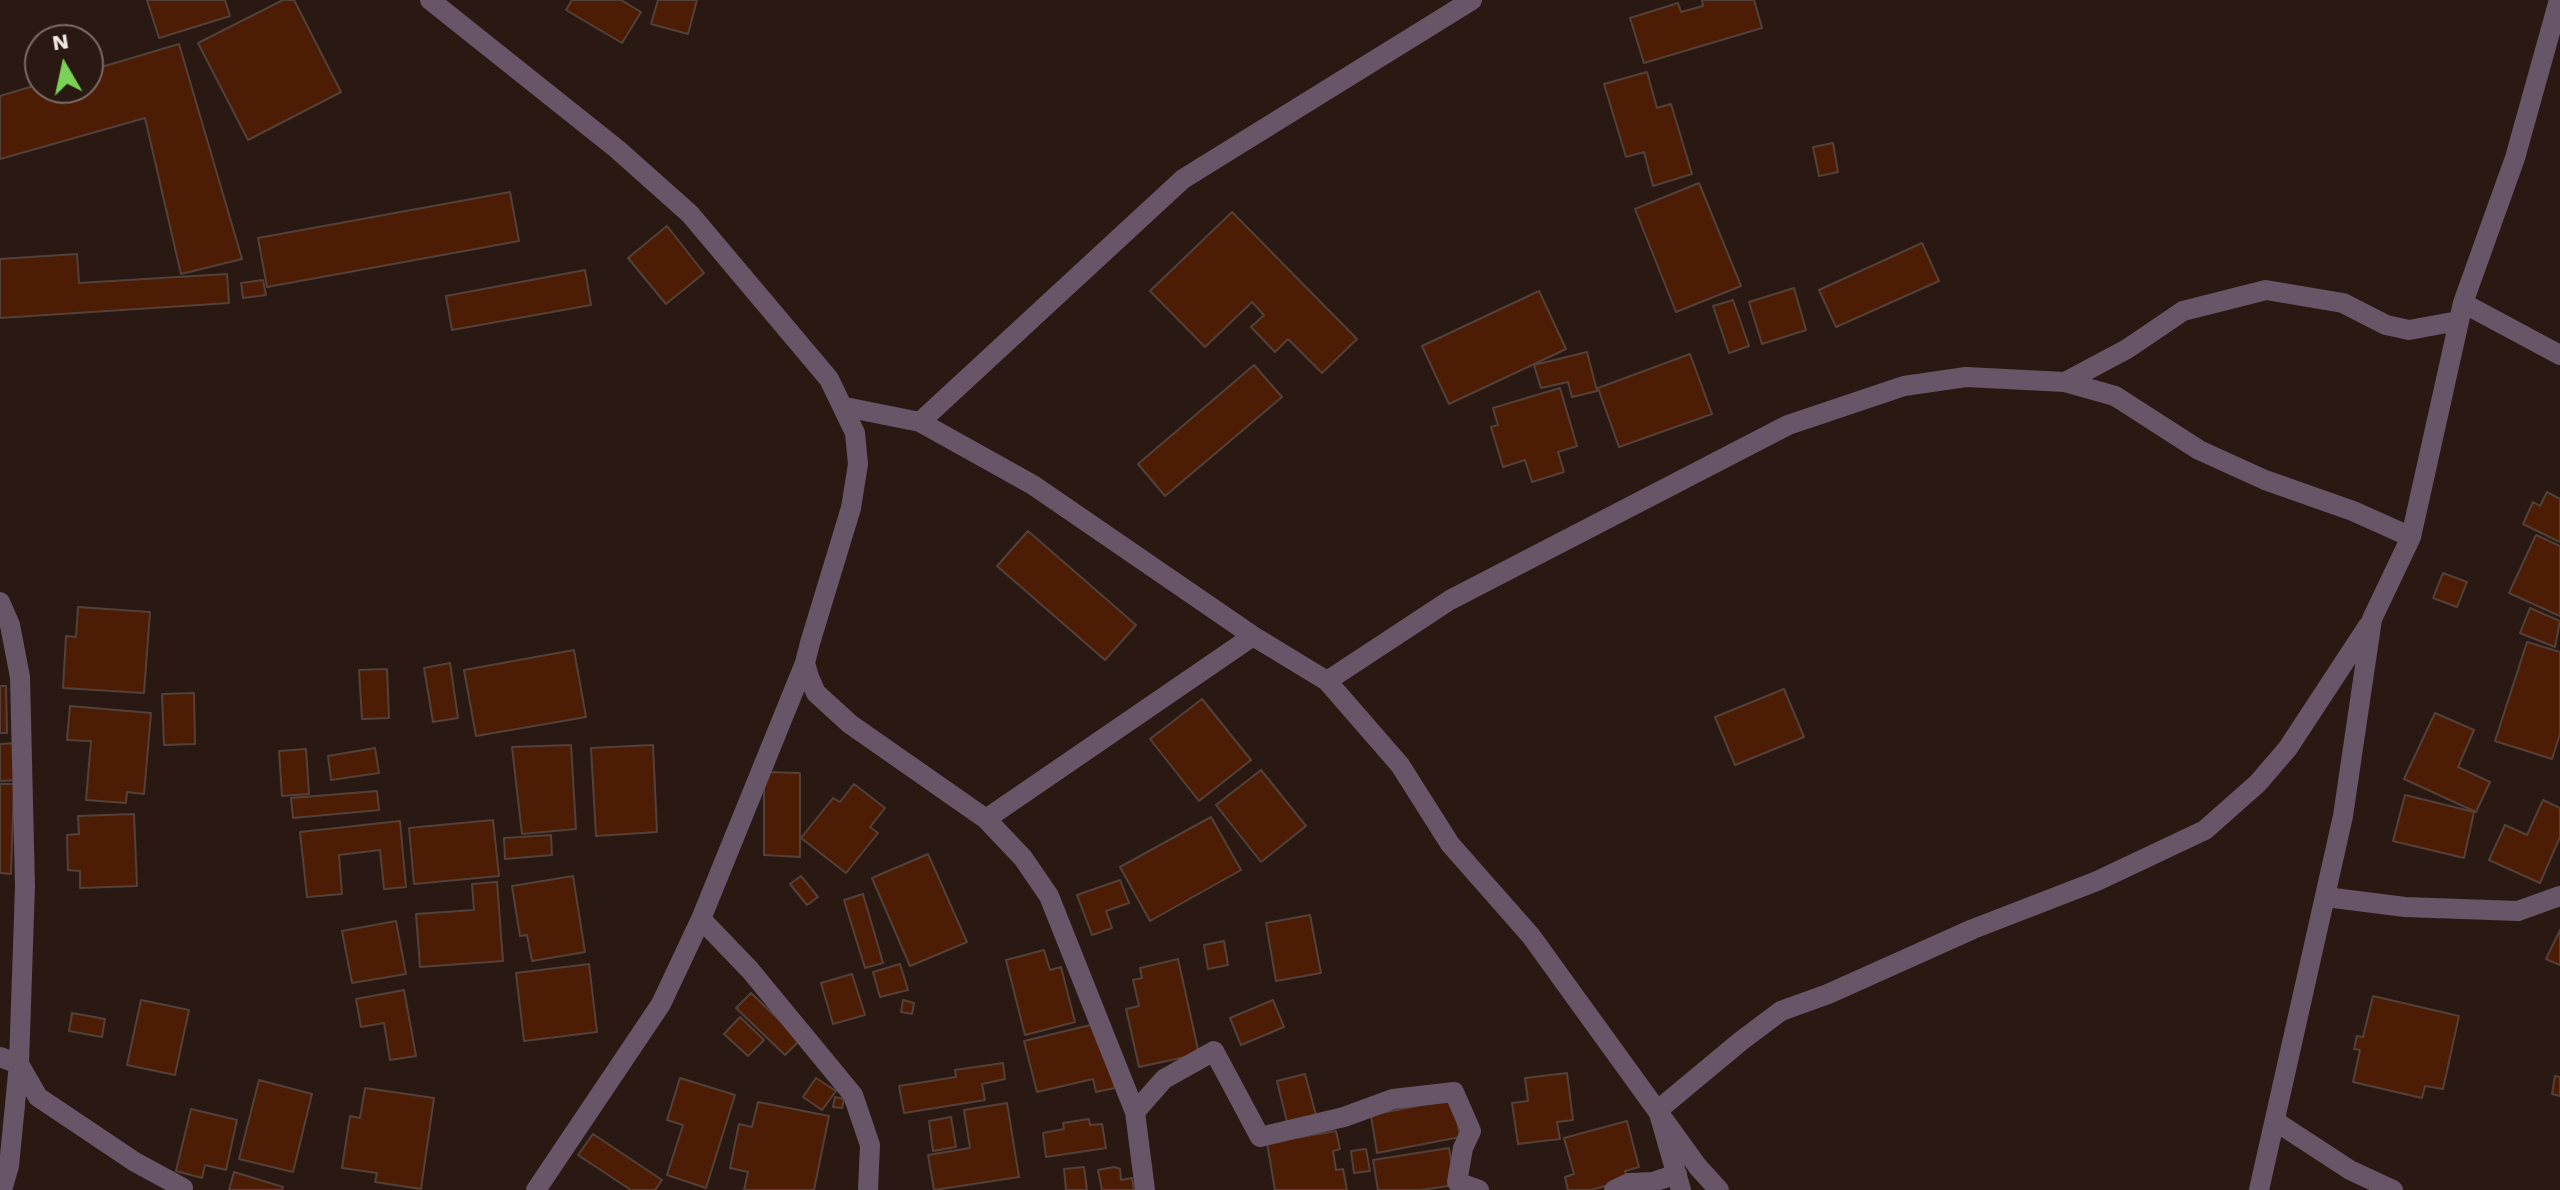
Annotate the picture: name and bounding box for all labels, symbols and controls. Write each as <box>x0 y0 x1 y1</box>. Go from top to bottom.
north arrow <box>24 24 104 104</box>
text: N <box>50 28 70 55</box>

